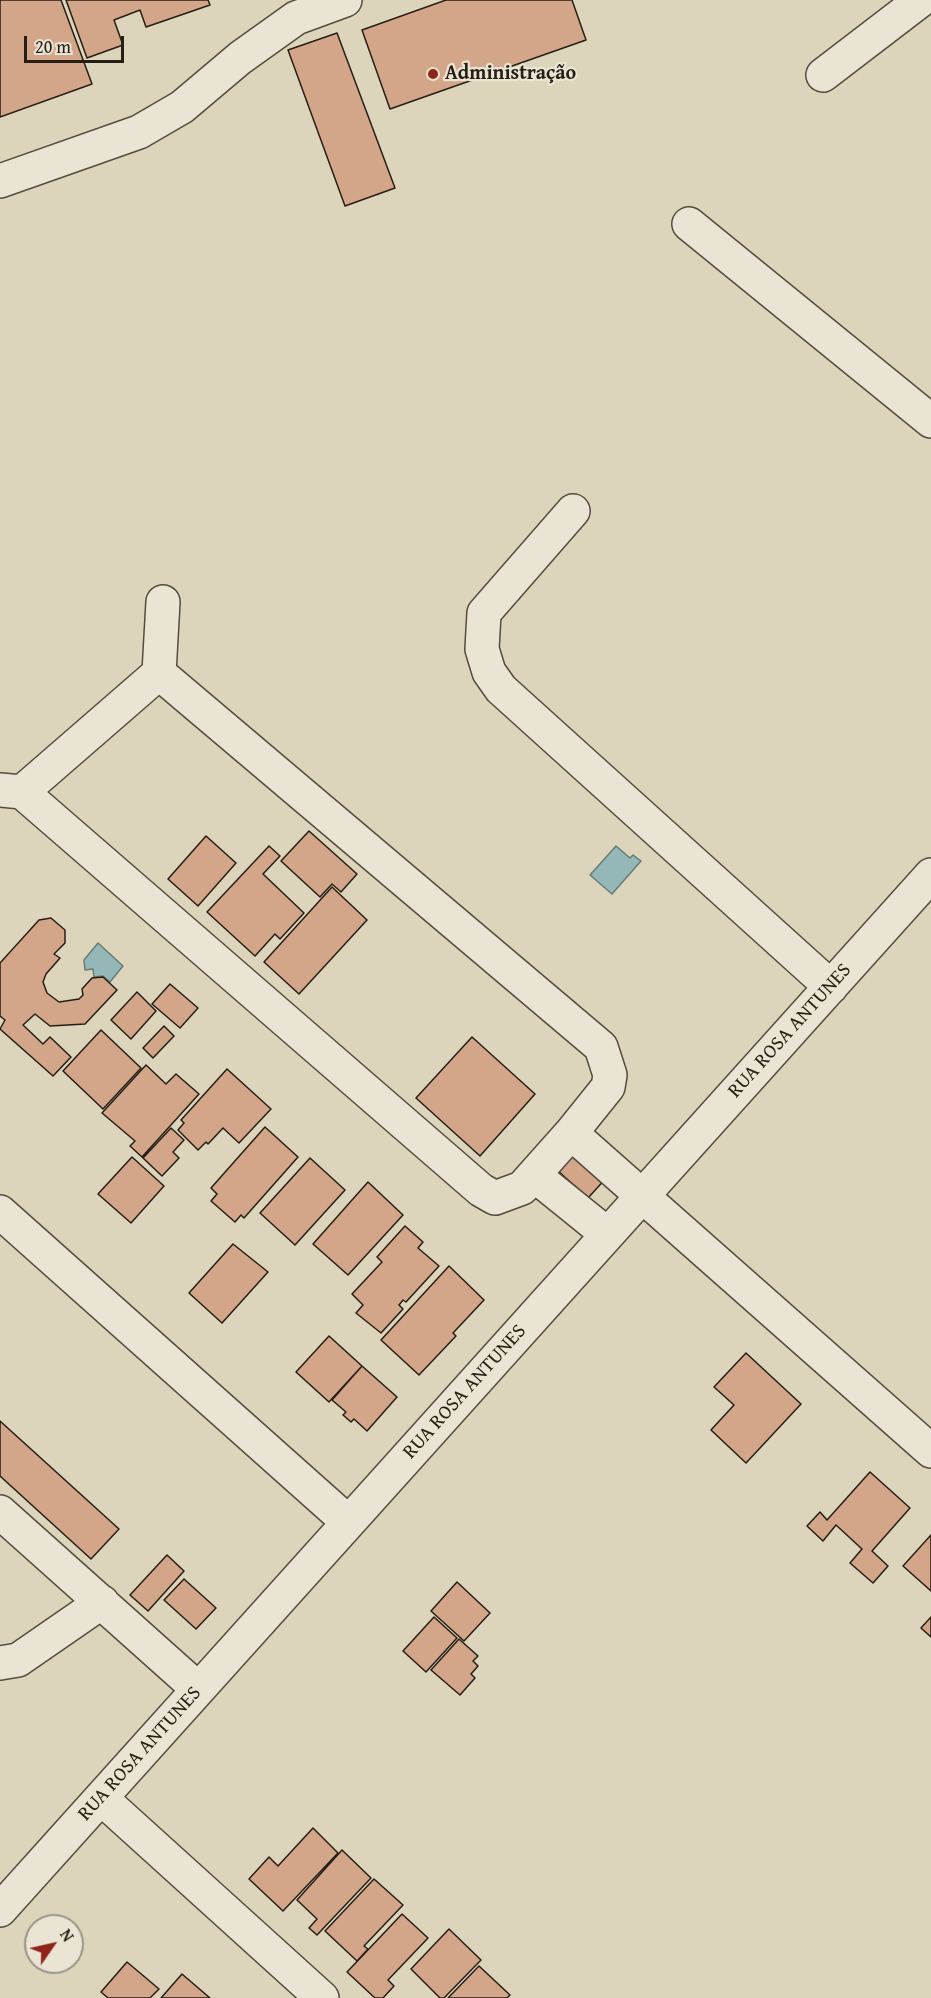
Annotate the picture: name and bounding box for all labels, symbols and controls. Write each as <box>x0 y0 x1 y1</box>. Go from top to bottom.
scale bar <box>27 24 128 62</box>
text: 20 m <box>35 33 71 60</box>
place label: Administração <box>445 62 576 86</box>
marker: Administração <box>426 67 440 81</box>
street label: RUA ROSA ANTUNES <box>723 959 857 1103</box>
street label: RUA ROSA ANTUNES <box>398 1320 532 1464</box>
street label: RUA ROSA ANTUNES <box>73 1682 207 1826</box>
north arrow <box>24 1914 84 1974</box>
text: N <box>54 1924 80 1946</box>

